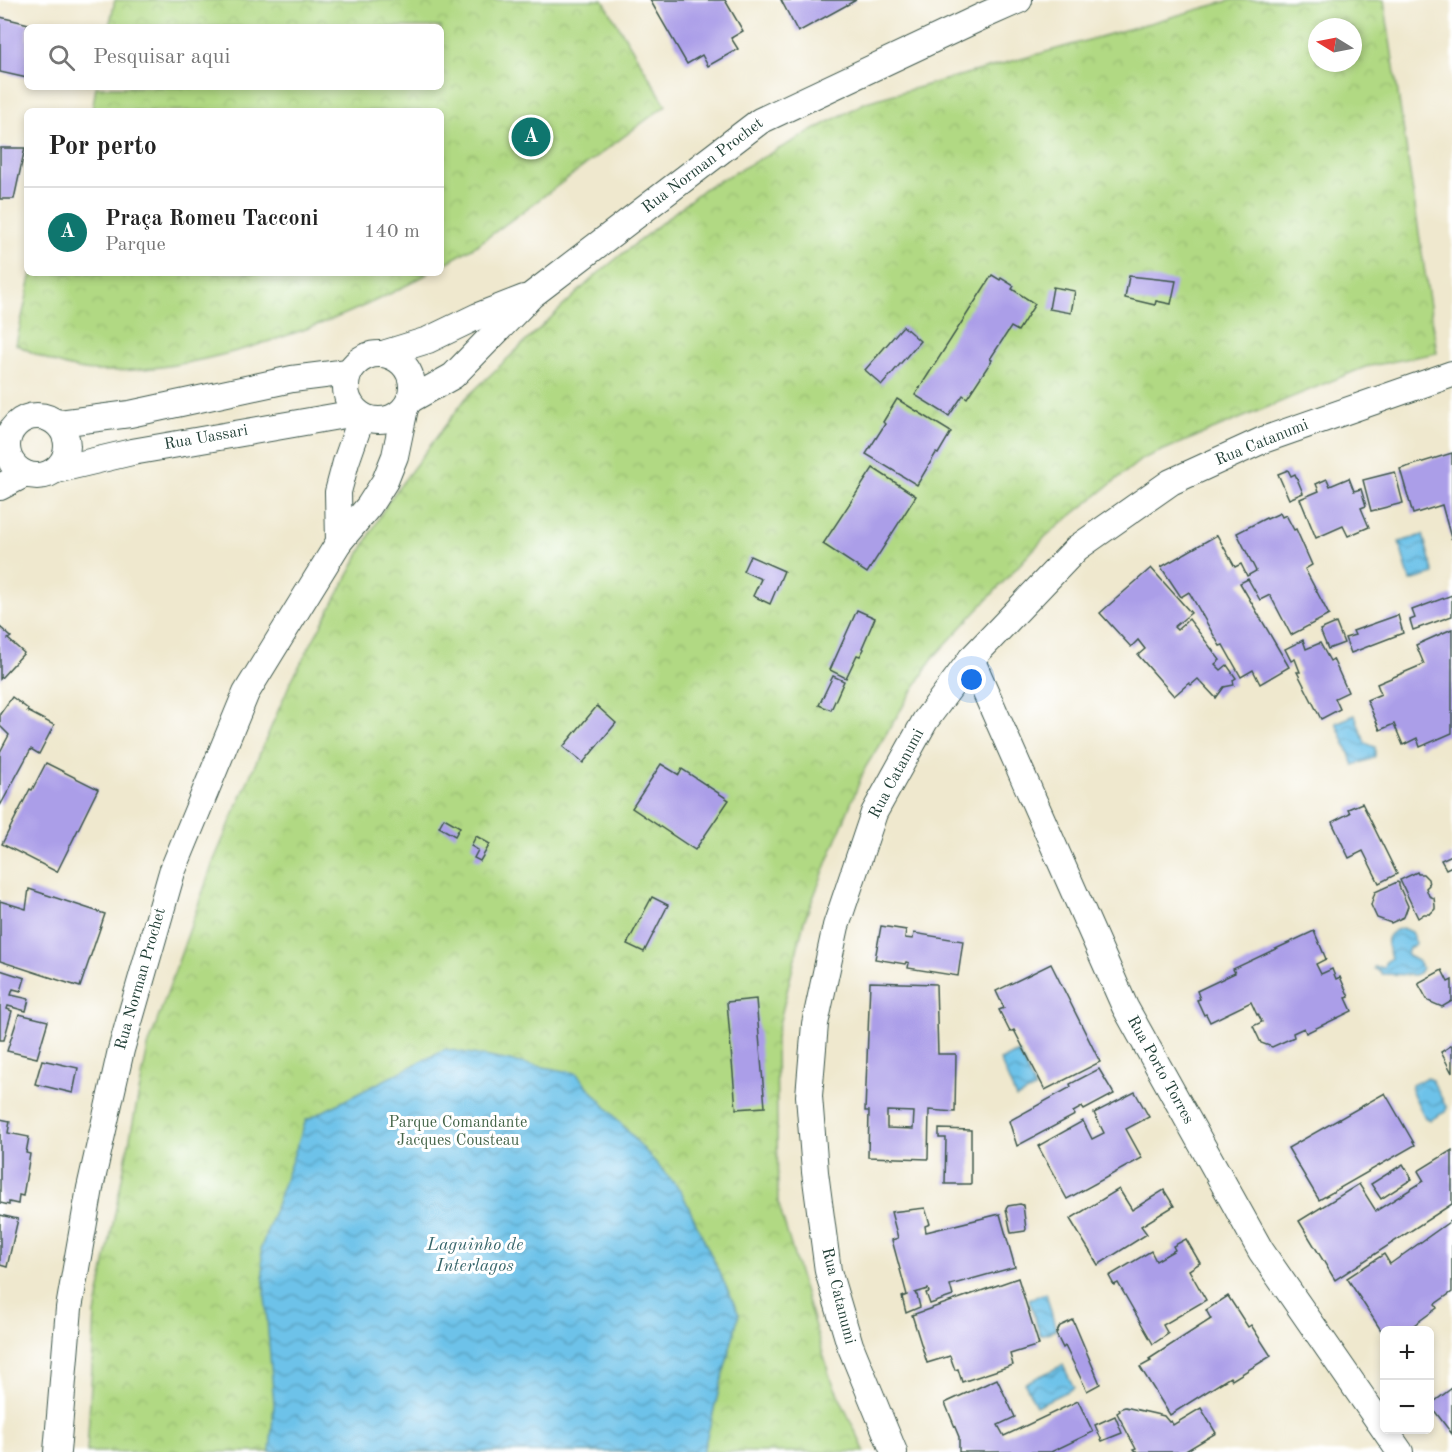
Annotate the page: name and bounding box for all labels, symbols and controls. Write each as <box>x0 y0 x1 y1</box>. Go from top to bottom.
north arrow <box>1308 18 1362 72</box>
search box <box>24 24 444 90</box>
icon: search <box>45 41 78 74</box>
text: Pesquisar aqui <box>93 46 230 68</box>
pin: A <box>512 114 550 160</box>
street label: Rua Norman Prochet <box>640 115 767 217</box>
text: Por perto <box>48 134 157 160</box>
text: Praça Romeu Tacconi <box>105 208 318 230</box>
text: A <box>60 222 75 242</box>
text: 140 m <box>364 222 420 242</box>
text: Parque <box>105 235 166 255</box>
street label: Rua Catanumi <box>1213 417 1311 469</box>
street label: Rua Uassari <box>163 423 249 453</box>
your location <box>957 665 986 694</box>
street label: Rua Catanumi <box>867 727 927 821</box>
street label: Rua Norman Prochet <box>113 906 169 1052</box>
street label: Rua Porto Torres <box>1124 1013 1196 1127</box>
park label: Parque Comandante Jacques Cousteau <box>389 1115 527 1149</box>
water label: Laguinho de Interlagos <box>426 1236 523 1275</box>
street label: Rua Catanumi <box>818 1246 858 1346</box>
map controls <box>1380 1326 1434 1434</box>
button: + <box>1380 1326 1434 1380</box>
button: − <box>1380 1380 1434 1434</box>

